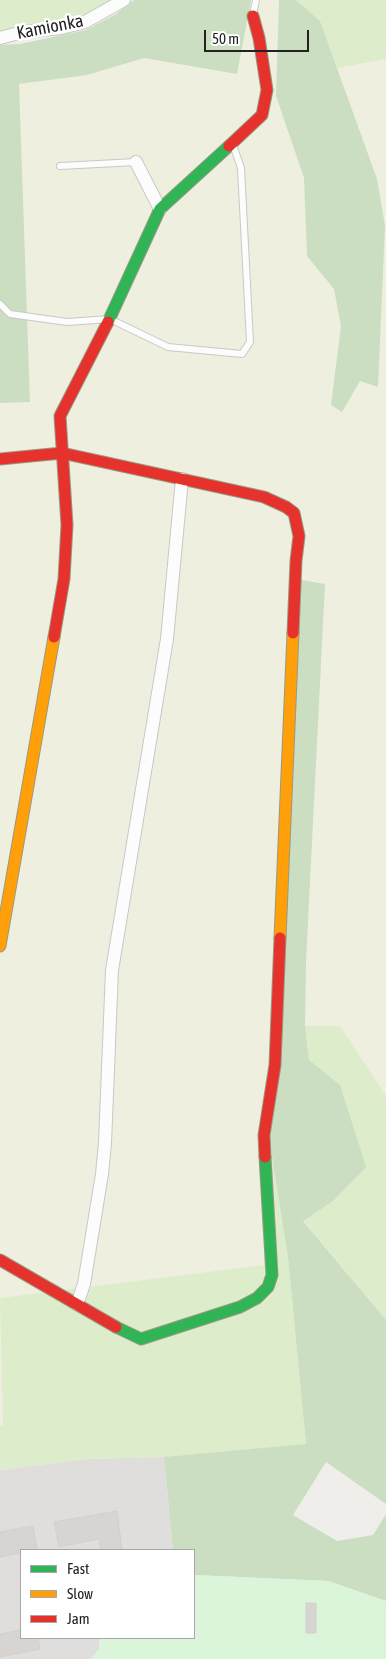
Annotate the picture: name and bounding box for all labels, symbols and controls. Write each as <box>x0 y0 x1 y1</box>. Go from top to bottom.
street label: Kamionka <box>15 10 85 44</box>
scale bar <box>206 20 311 52</box>
text: 50 m <box>212 30 239 47</box>
legend <box>20 1549 195 1639</box>
text: Fast <box>67 1560 89 1577</box>
text: Slow <box>67 1585 93 1602</box>
text: Jam <box>67 1610 90 1627</box>

